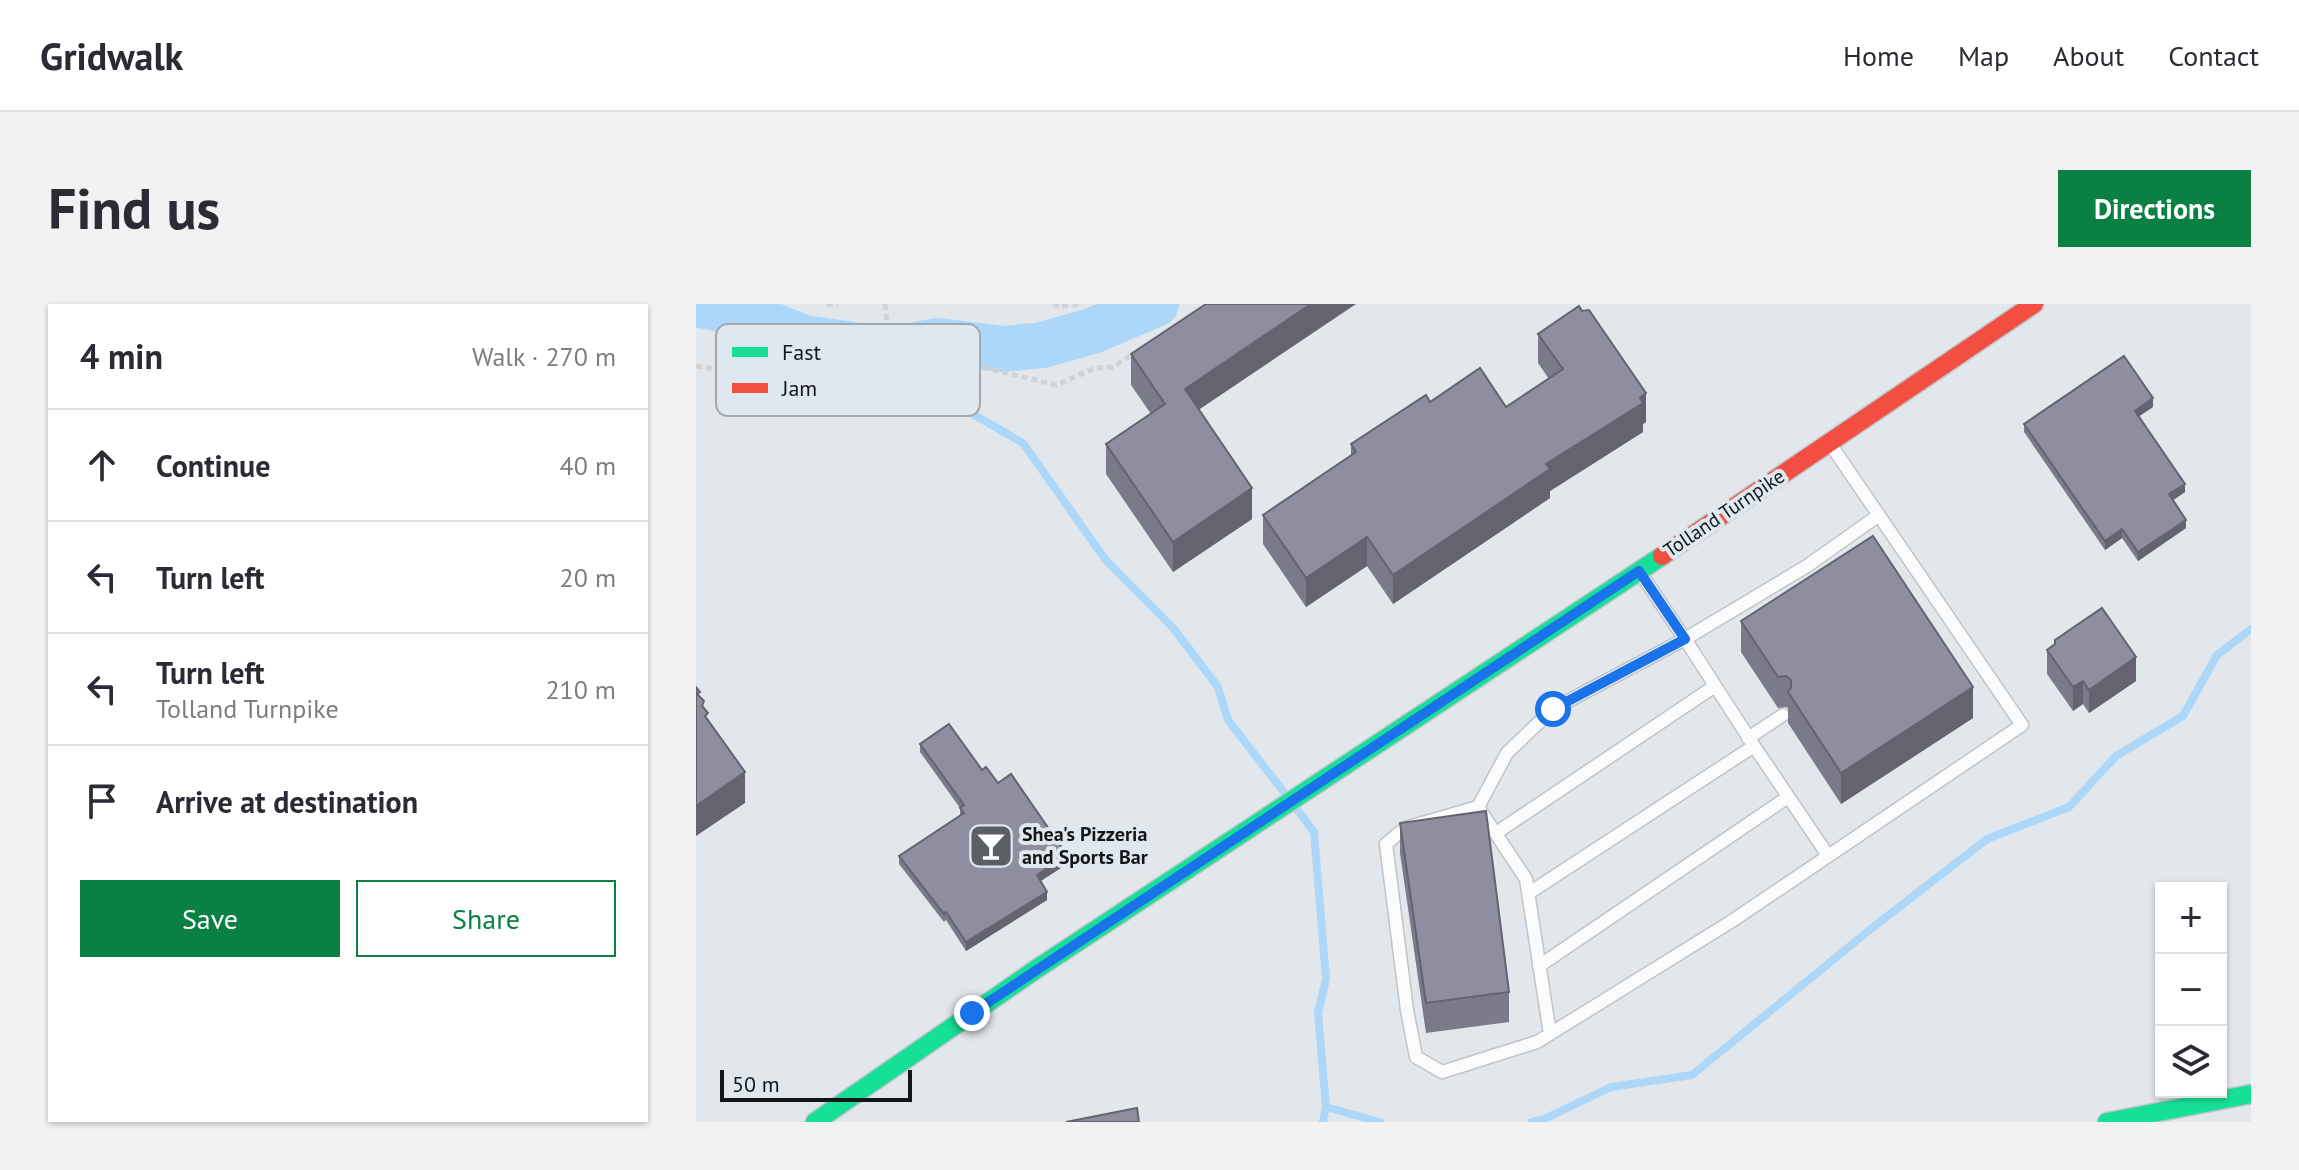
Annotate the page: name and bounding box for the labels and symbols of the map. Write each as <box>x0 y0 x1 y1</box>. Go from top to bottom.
legend <box>716 324 980 416</box>
text: Fast <box>782 338 822 366</box>
text: Jam <box>781 374 817 402</box>
street label: Tolland Turnpike <box>1658 463 1790 563</box>
route start <box>1535 691 1571 727</box>
place label: Shea's Pizzeria and Sports Bar <box>1022 821 1148 870</box>
bar icon: Shea's Pizzeria and Sports Bar <box>967 822 1015 870</box>
route end <box>954 995 990 1031</box>
scale bar <box>720 1066 912 1102</box>

